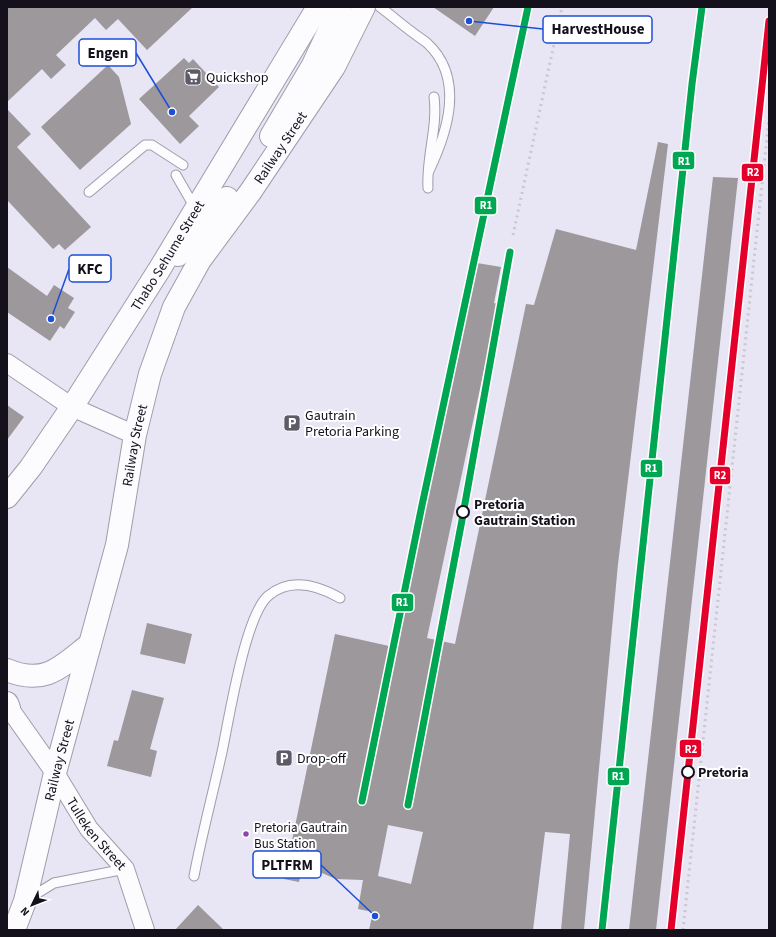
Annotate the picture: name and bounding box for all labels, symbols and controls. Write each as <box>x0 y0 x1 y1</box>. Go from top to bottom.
callout: HarvestHouse <box>543 16 652 43</box>
text: HarvestHouse <box>551 19 645 40</box>
callout: Engen <box>79 39 136 66</box>
text: Engen <box>88 43 128 64</box>
supermarket icon: Quickshop <box>183 67 203 87</box>
place label: Quickshop <box>206 68 269 88</box>
street label: Railway Street <box>249 108 313 188</box>
line badge: R1 <box>672 151 695 170</box>
text: R1 <box>678 154 690 169</box>
line badge: R2 <box>741 163 764 182</box>
text: R2 <box>747 165 759 180</box>
line badge: R1 <box>474 196 497 215</box>
street label: Thabo Sehume Street <box>126 197 210 315</box>
text: R1 <box>480 198 492 213</box>
callout: KFC <box>69 255 111 282</box>
text: KFC <box>77 259 103 280</box>
street label: Railway Street <box>118 402 153 488</box>
place label: Gautrain Pretoria Parking <box>305 406 399 442</box>
parking icon: Gautrain Pretoria Parking <box>282 413 302 433</box>
line badge: R1 <box>640 459 663 478</box>
text: R1 <box>645 461 657 476</box>
line badge: R2 <box>709 466 731 485</box>
text: R2 <box>714 468 726 483</box>
place label: Pretoria Gautrain Station <box>474 495 575 531</box>
marker: Pretoria Gautrain Station <box>456 505 470 519</box>
line badge: R1 <box>391 593 414 612</box>
text: R1 <box>396 595 408 610</box>
street label: Railway Street <box>40 717 80 803</box>
line badge: R2 <box>679 739 702 758</box>
text: R2 <box>685 742 697 757</box>
parking icon: Drop-off <box>274 748 294 768</box>
place label: Drop-off <box>297 749 347 769</box>
place label: Pretoria <box>698 763 749 783</box>
marker: Pretoria <box>681 765 695 779</box>
line badge: R1 <box>607 767 630 786</box>
text: R1 <box>612 769 624 784</box>
street label: Tulleken Street <box>61 794 131 875</box>
place label: Pretoria Gautrain Bus Station <box>254 819 347 853</box>
marker: Pretoria Gautrain Bus Station <box>241 829 251 839</box>
callout: PLTFRM <box>253 851 321 878</box>
text: PLTFRM <box>261 855 313 876</box>
north arrow <box>12 885 52 925</box>
text: N <box>17 904 33 919</box>

